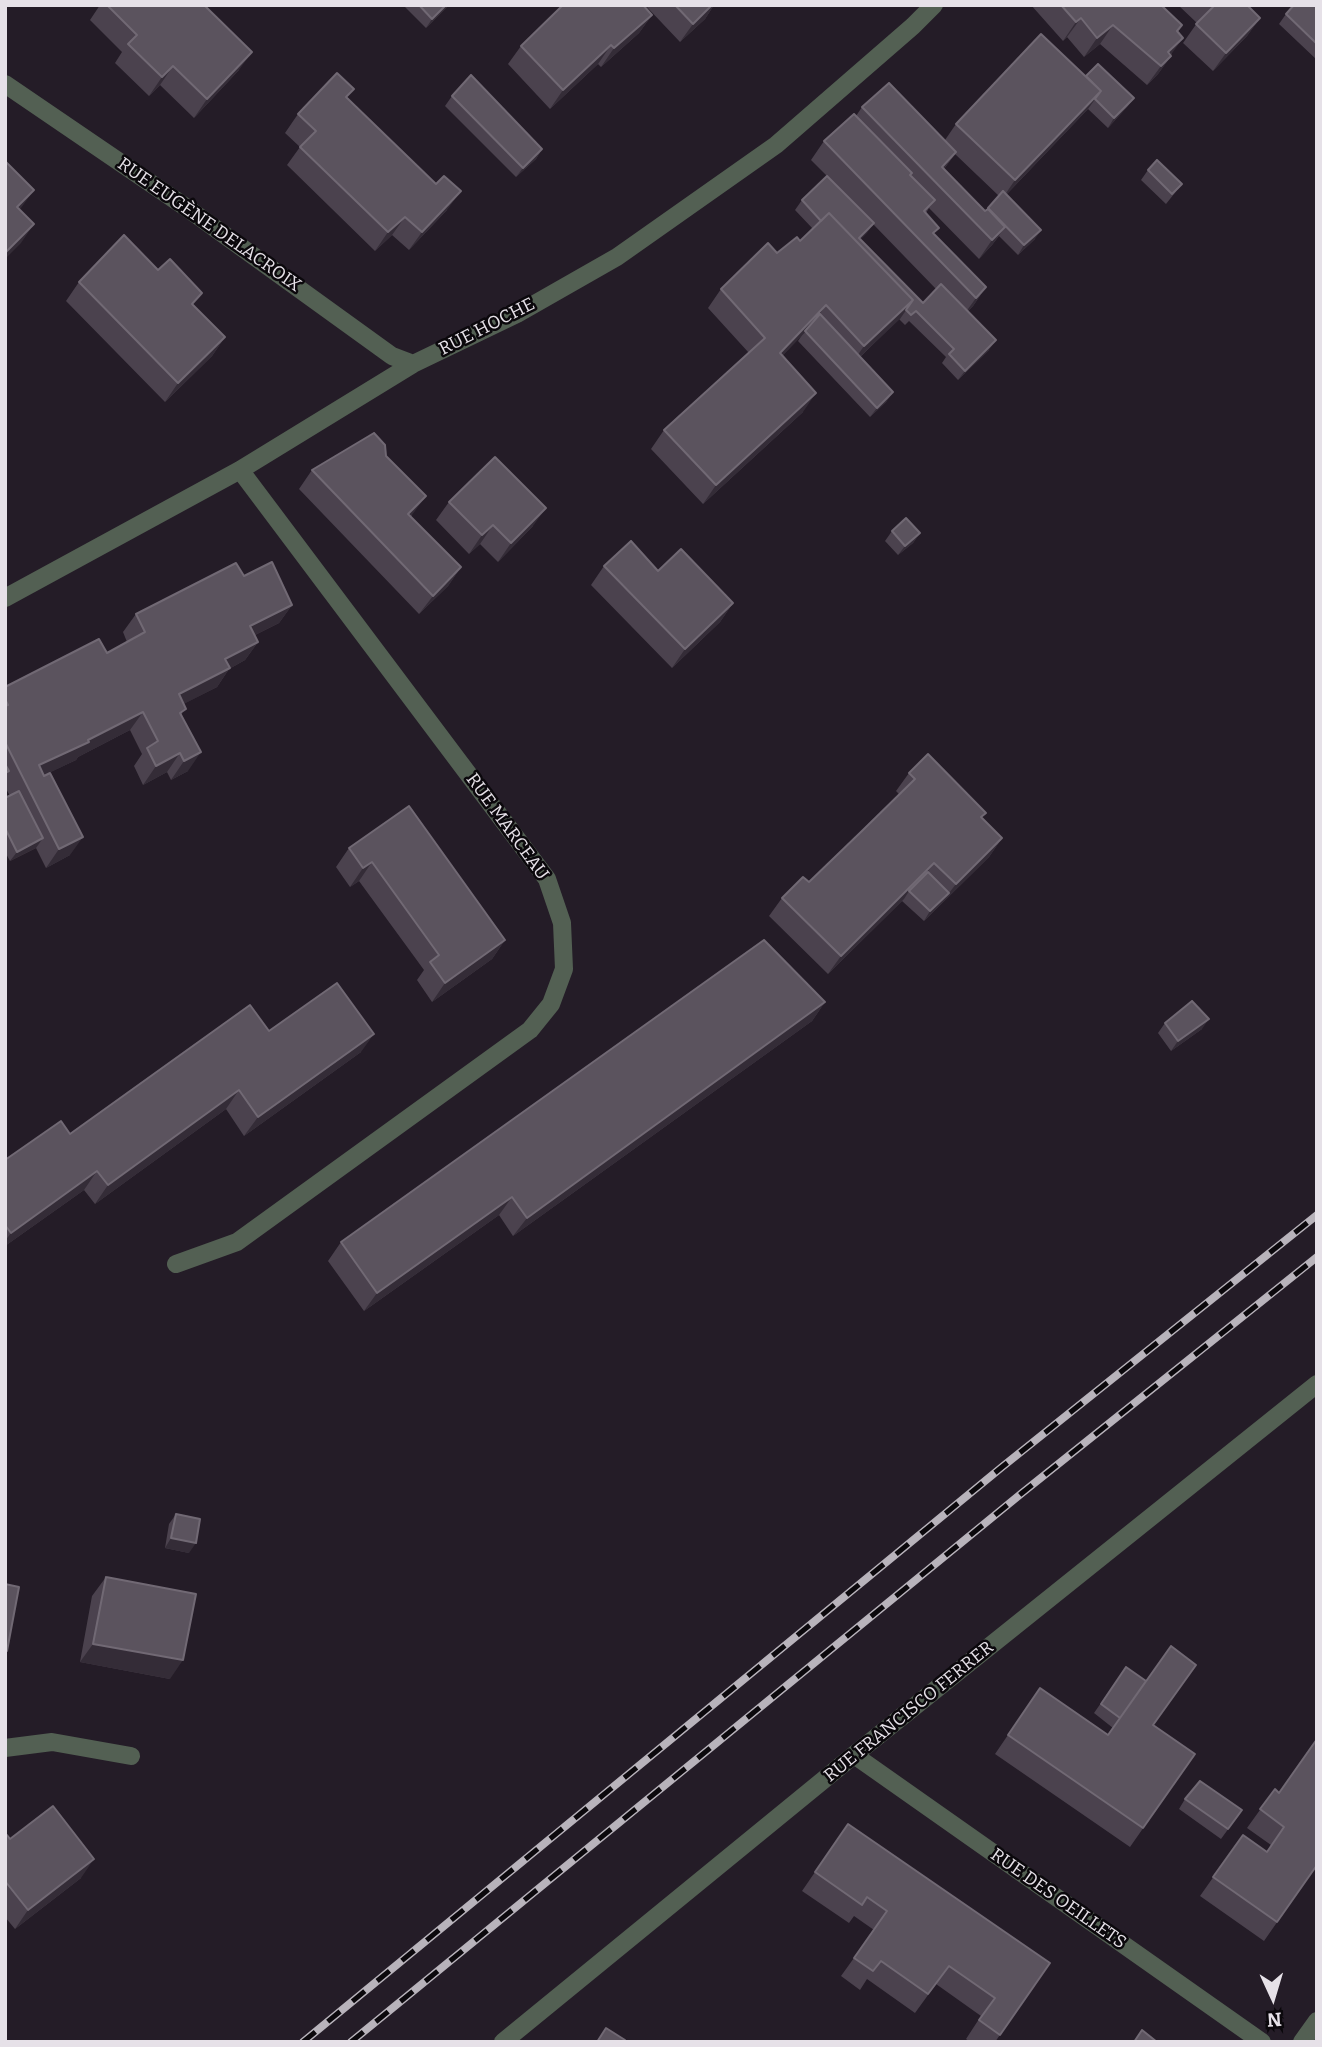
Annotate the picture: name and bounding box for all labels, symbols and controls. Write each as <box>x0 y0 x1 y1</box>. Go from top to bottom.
street label: RUE EUGÈNE DELACROIX <box>113 153 305 297</box>
street label: RUE HOCHE <box>436 294 538 360</box>
street label: RUE MARCEAU <box>461 769 553 885</box>
street label: RUE FRANCISCO FERRER <box>820 1637 998 1787</box>
street label: RUE DES OEILLETS <box>986 1844 1130 1954</box>
north arrow <box>1238 1963 1308 2033</box>
text: N <box>1266 2007 1283 2031</box>

